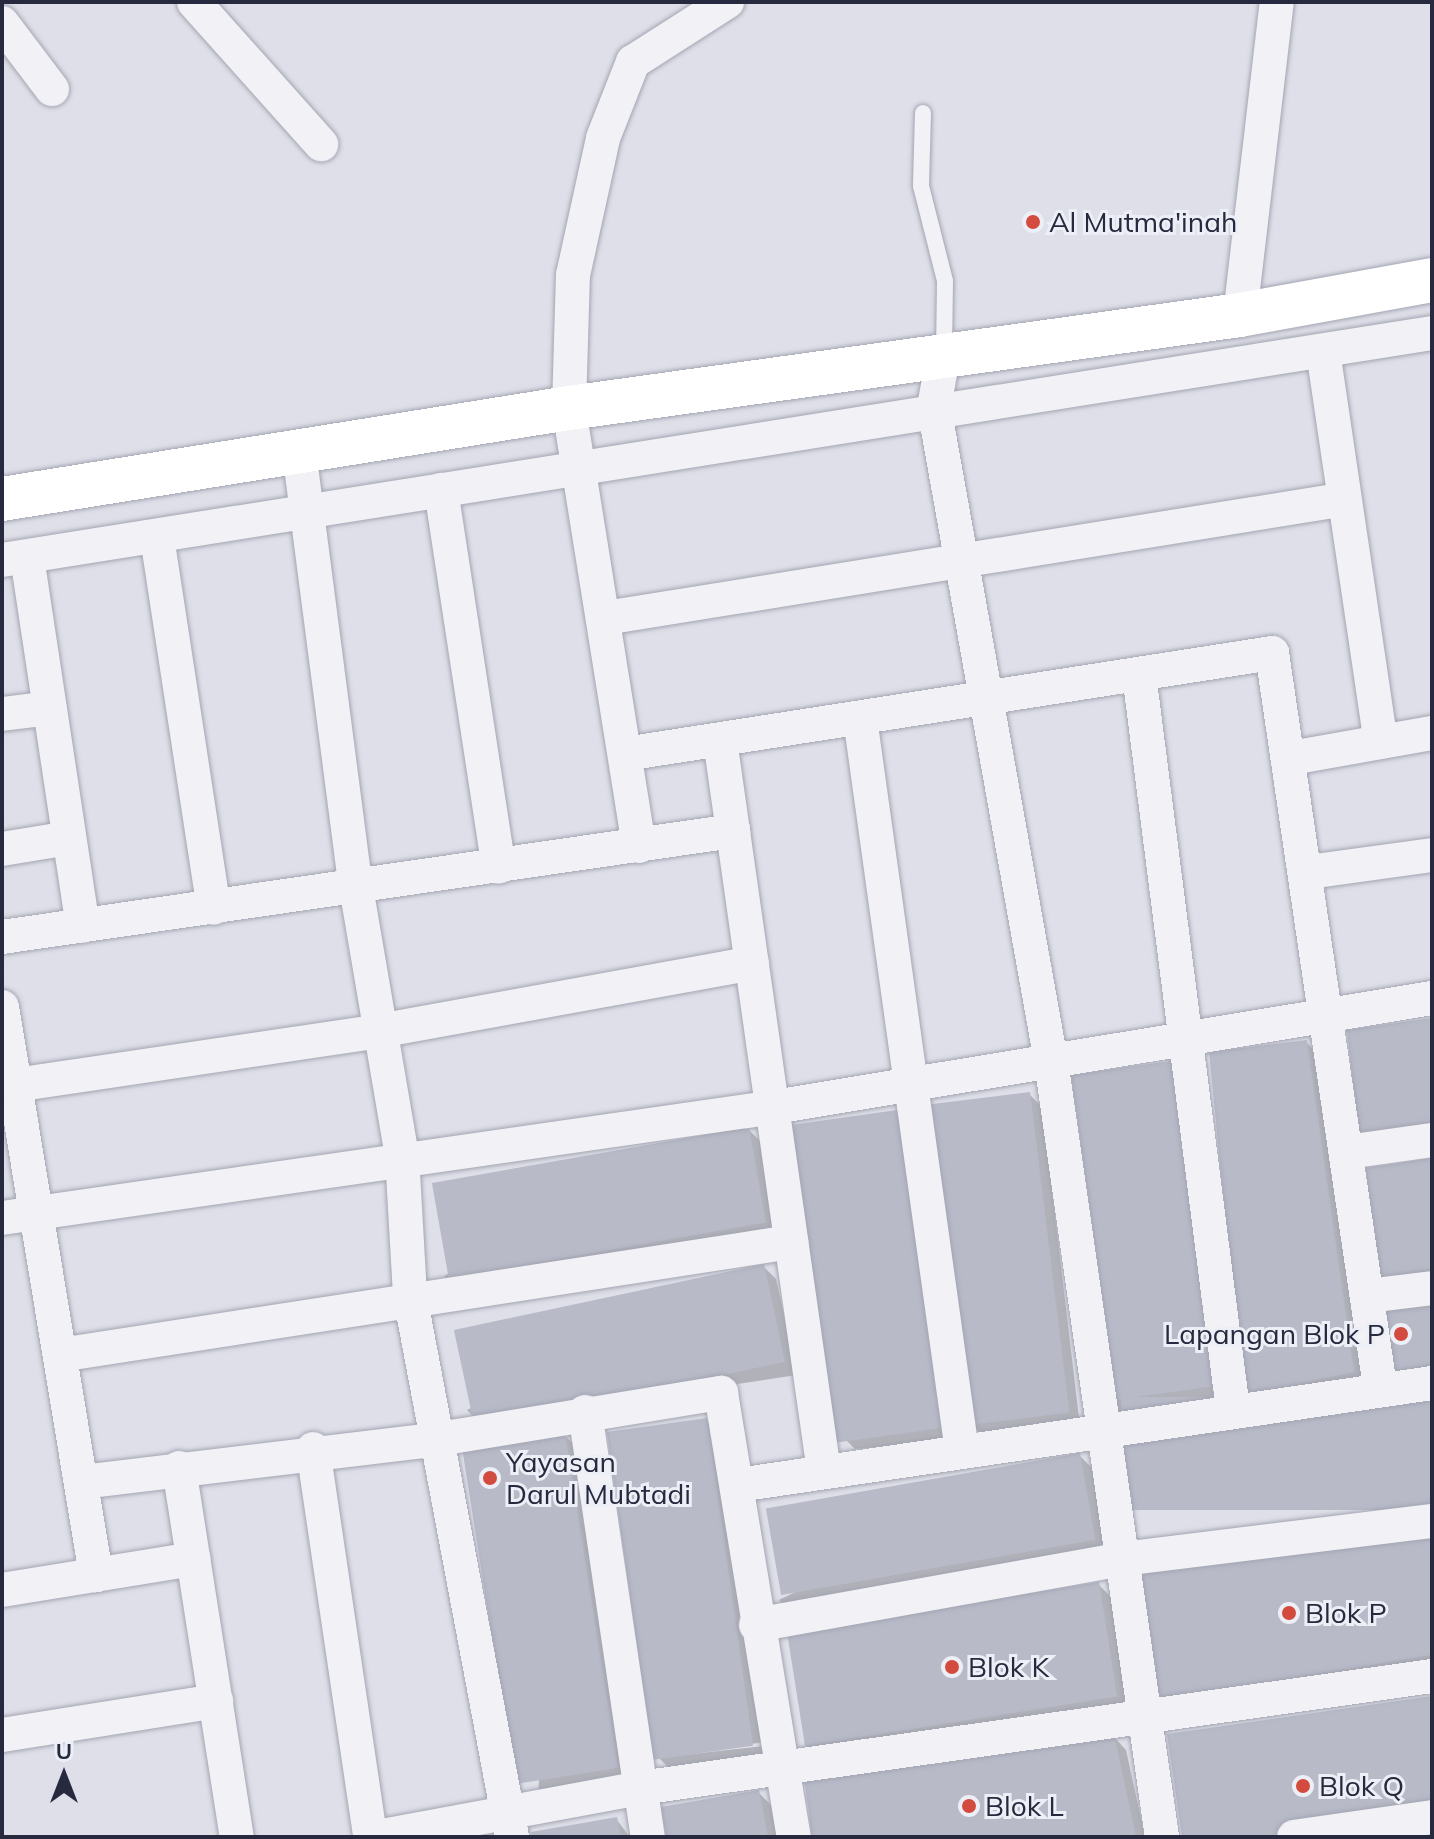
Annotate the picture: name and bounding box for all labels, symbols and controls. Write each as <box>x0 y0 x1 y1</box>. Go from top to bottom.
place label: Al Mutma'inah <box>1049 205 1237 239</box>
marker: Al Mutma'inah <box>1024 213 1042 231</box>
place label: Lapangan Blok P <box>1164 1317 1385 1351</box>
marker: Lapangan Blok P <box>1392 1325 1410 1343</box>
place label: Yayasan Darul Mubtadi <box>506 1445 691 1511</box>
marker: Yayasan Darul Mubtadi <box>481 1469 499 1487</box>
place label: Blok P <box>1305 1596 1387 1630</box>
marker: Blok P <box>1280 1604 1298 1622</box>
place label: Blok K <box>968 1650 1049 1684</box>
marker: Blok K <box>943 1658 961 1676</box>
north arrow <box>24 1735 104 1815</box>
text: U <box>56 1737 72 1765</box>
place label: Blok Q <box>1319 1769 1404 1803</box>
marker: Blok Q <box>1294 1777 1312 1795</box>
place label: Blok L <box>985 1789 1064 1823</box>
marker: Blok L <box>960 1797 978 1815</box>

